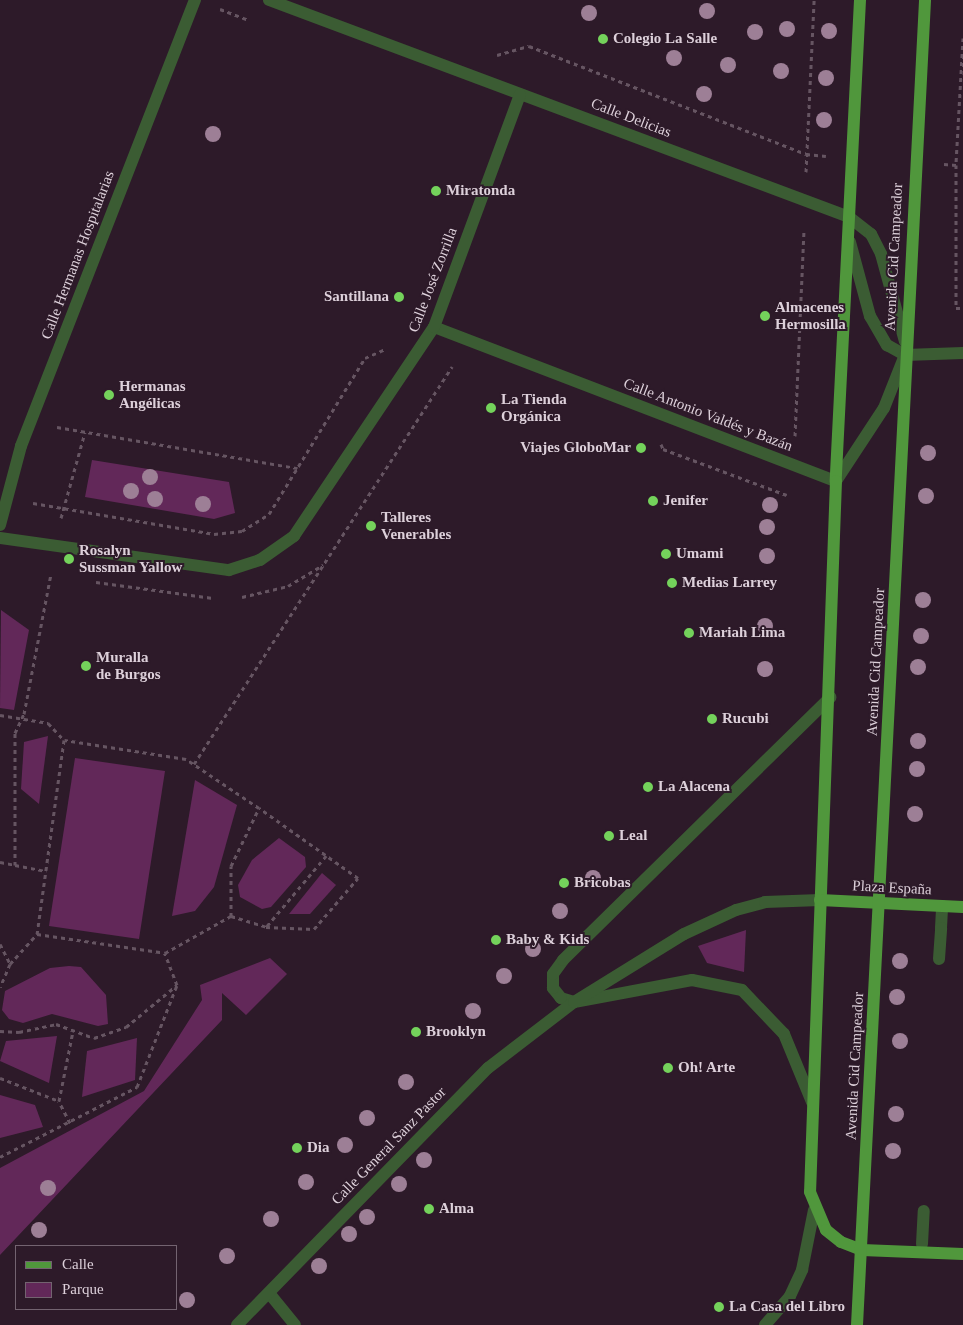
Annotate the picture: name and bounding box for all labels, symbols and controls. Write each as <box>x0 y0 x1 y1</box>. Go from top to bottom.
place label: Colegio La Salle <box>613 30 717 48</box>
marker: Colegio La Salle <box>597 33 609 45</box>
street label: Calle Delicias <box>588 94 674 142</box>
street label: Calle Hermanas Hospitalarias <box>38 168 118 342</box>
place label: Miratonda <box>446 182 515 200</box>
street label: Avenida Cid Campeador <box>881 183 907 331</box>
marker: Miratonda <box>430 185 442 197</box>
street label: Calle José Zorrilla <box>405 225 461 335</box>
place label: Santillana <box>324 288 389 306</box>
marker: Santillana <box>393 291 405 303</box>
place label: Almacenes Hermosilla <box>775 298 846 333</box>
marker: Almacenes Hermosilla <box>759 310 771 322</box>
street label: Calle Antonio Valdés y Bazán <box>620 374 796 456</box>
place label: Hermanas Angélicas <box>119 377 186 412</box>
marker: Hermanas Angélicas <box>103 389 115 401</box>
place label: La Tienda Orgánica <box>501 390 567 425</box>
marker: La Tienda Orgánica <box>485 402 497 414</box>
place label: Viajes GloboMar <box>520 439 631 457</box>
marker: Viajes GloboMar <box>635 442 647 454</box>
place label: Jenifer <box>663 492 708 510</box>
marker: Jenifer <box>647 495 659 507</box>
place label: Talleres Venerables <box>381 508 451 543</box>
marker: Talleres Venerables <box>365 520 377 532</box>
place label: Rosalyn Sussman Yallow <box>79 541 183 576</box>
place label: Umami <box>676 545 723 563</box>
marker: Umami <box>660 548 672 560</box>
marker: Rosalyn Sussman Yallow <box>63 553 75 565</box>
place label: Medias Larrey <box>682 574 777 592</box>
marker: Medias Larrey <box>666 577 678 589</box>
street label: Avenida Cid Campeador <box>863 588 889 736</box>
place label: Mariah Lima <box>699 624 785 642</box>
marker: Mariah Lima <box>683 627 695 639</box>
place label: Muralla de Burgos <box>96 648 161 683</box>
marker: Muralla de Burgos <box>80 660 92 672</box>
place label: Rucubi <box>722 710 769 728</box>
marker: Rucubi <box>706 713 718 725</box>
place label: La Alacena <box>658 778 731 796</box>
marker: La Alacena <box>642 781 654 793</box>
place label: Leal <box>619 827 647 845</box>
marker: Leal <box>603 830 615 842</box>
place label: Bricobas <box>574 874 631 892</box>
marker: Bricobas <box>558 877 570 889</box>
street label: Plaza España <box>852 877 932 899</box>
place label: Baby & Kids <box>506 931 589 949</box>
marker: Baby & Kids <box>490 934 502 946</box>
street label: Avenida Cid Campeador <box>842 992 868 1140</box>
place label: Brooklyn <box>426 1023 486 1041</box>
marker: Brooklyn <box>410 1026 422 1038</box>
place label: Oh! Arte <box>678 1059 736 1077</box>
marker: Oh! Arte <box>662 1062 674 1074</box>
street label: Calle General Sanz Pastor <box>328 1083 450 1209</box>
place label: Dia <box>307 1139 330 1157</box>
marker: Dia <box>291 1142 303 1154</box>
place label: Alma <box>439 1200 474 1218</box>
marker: Alma <box>423 1203 435 1215</box>
legend <box>15 1245 178 1310</box>
text: Calle <box>62 1256 94 1272</box>
text: Parque <box>62 1281 104 1297</box>
place label: La Casa del Libro <box>729 1298 845 1316</box>
marker: La Casa del Libro <box>713 1301 725 1313</box>

